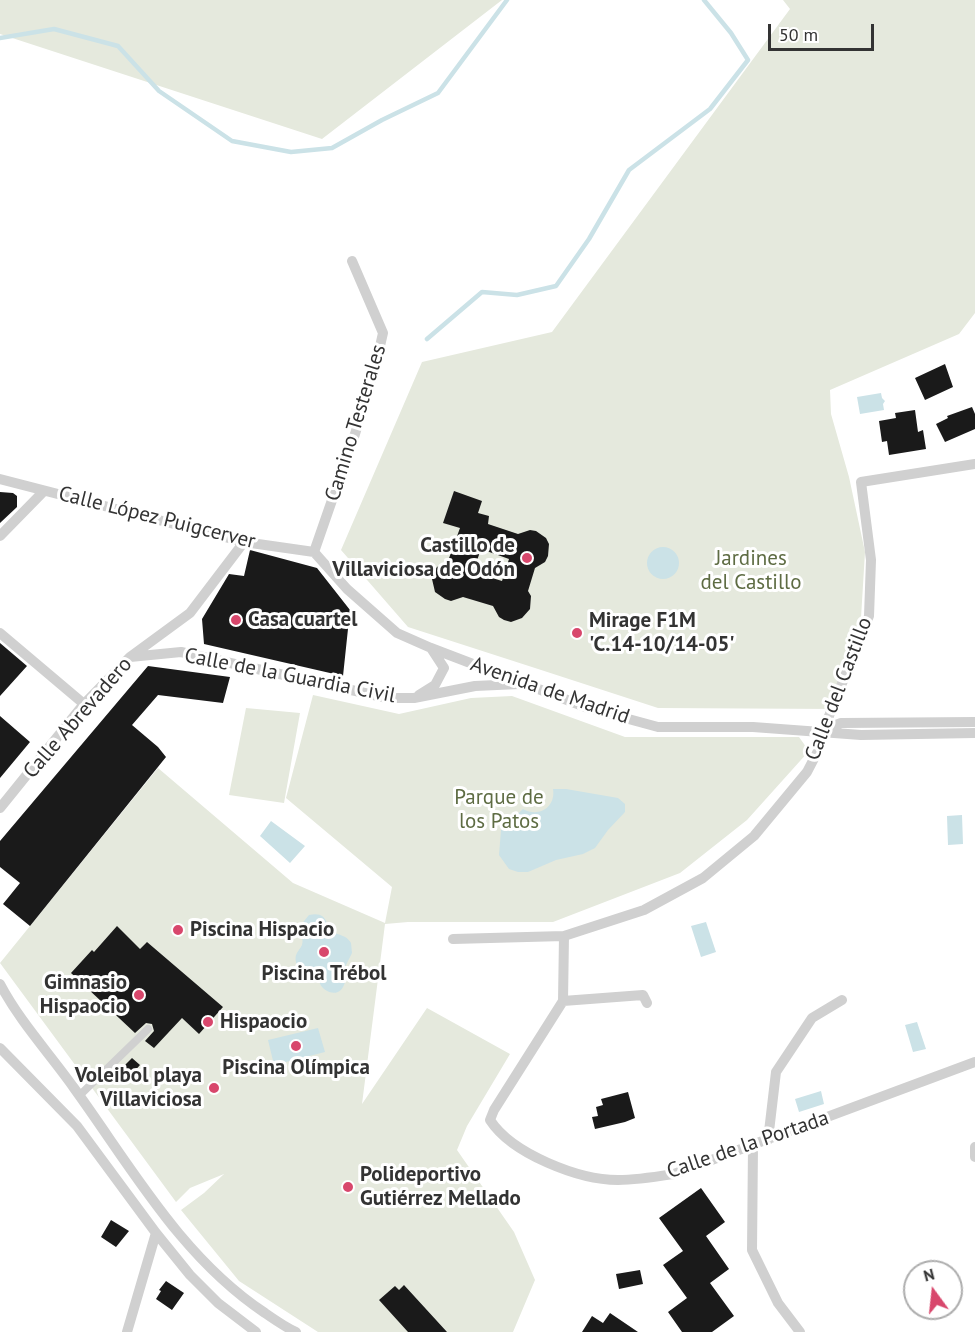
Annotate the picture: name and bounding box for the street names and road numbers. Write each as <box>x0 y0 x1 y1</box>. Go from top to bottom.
street label: Camino Testerales <box>320 342 392 504</box>
street label: Calle López Puigcerver <box>56 481 258 555</box>
street label: Calle del Castillo <box>800 614 878 764</box>
street label: Calle de la Guardia Civil <box>182 643 398 709</box>
street label: Calle Abrevadero <box>18 652 138 784</box>
street label: Avenida de Madrid <box>467 652 633 730</box>
street label: Calle de la Portada <box>664 1105 832 1185</box>

